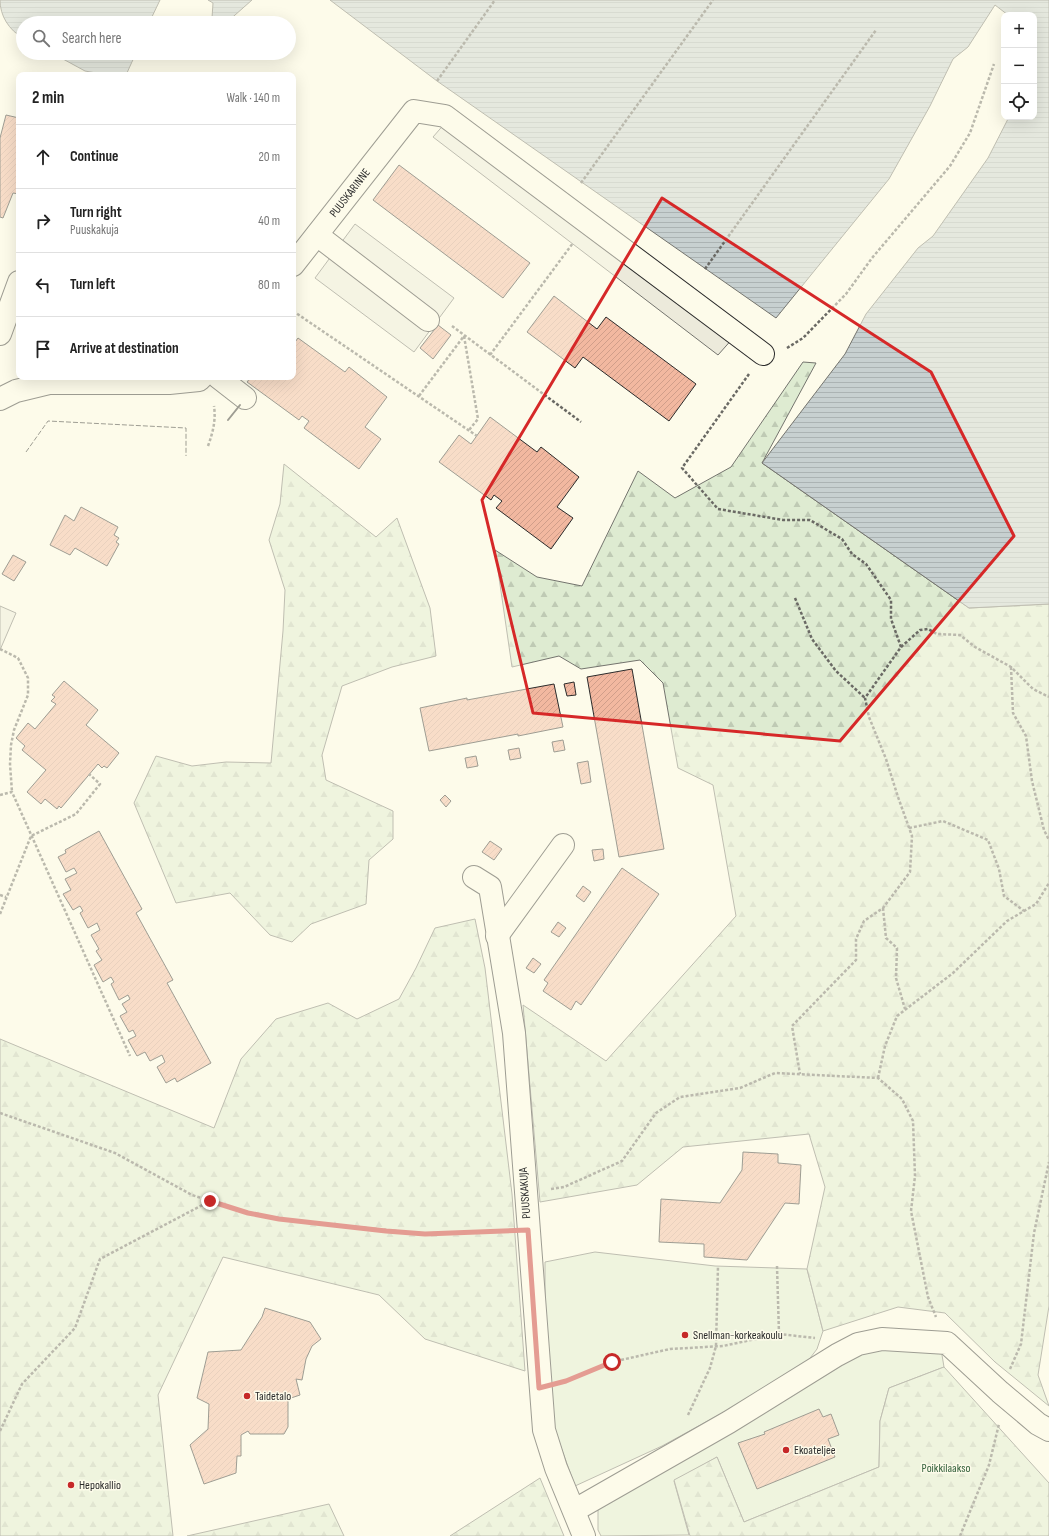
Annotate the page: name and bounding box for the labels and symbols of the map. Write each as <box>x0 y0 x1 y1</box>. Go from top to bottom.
street label: PUUSKARINNE <box>326 166 374 220</box>
street label: PUUSKAKUJA <box>516 1166 534 1219</box>
route end <box>201 1192 219 1210</box>
place label: Snellman-korkeakoulu <box>693 1328 783 1343</box>
marker: Snellman-korkeakoulu <box>680 1330 690 1340</box>
route start <box>603 1353 621 1371</box>
place label: Taidetalo <box>255 1389 291 1404</box>
marker: Taidetalo <box>242 1391 252 1401</box>
place label: Ekoateljee <box>794 1443 836 1458</box>
marker: Ekoateljee <box>781 1445 791 1455</box>
park label: Poikkilaakso <box>922 1461 970 1476</box>
place label: Hepokallio <box>79 1478 121 1493</box>
marker: Hepokallio <box>66 1480 76 1490</box>

